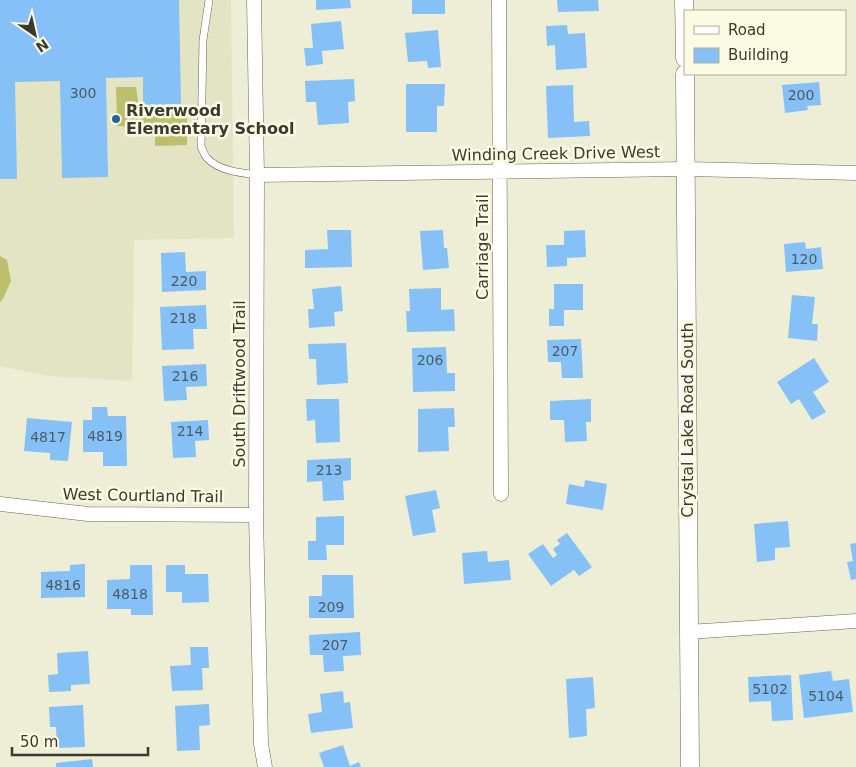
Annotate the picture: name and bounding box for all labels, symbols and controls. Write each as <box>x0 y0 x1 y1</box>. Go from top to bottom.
north arrow <box>10 10 60 60</box>
legend <box>684 10 846 75</box>
text: Road <box>728 21 766 39</box>
text: N <box>33 36 52 56</box>
text: Building <box>728 46 789 64</box>
house number: 300 <box>70 85 96 101</box>
house number: 200 <box>788 87 814 103</box>
place label: Riverwood Elementary School <box>126 101 294 138</box>
marker: Riverwood Elementary School <box>110 113 122 125</box>
street label: Winding Creek Drive West <box>452 142 660 165</box>
street label: Carriage Trail <box>473 194 492 300</box>
house number: 120 <box>791 251 817 267</box>
house number: 220 <box>171 273 197 289</box>
street label: South Driftwood Trail <box>230 300 249 468</box>
house number: 218 <box>170 310 196 326</box>
street label: Crystal Lake Road South <box>678 322 697 518</box>
house number: 207 <box>552 343 578 359</box>
house number: 206 <box>417 352 443 368</box>
house number: 216 <box>172 368 198 384</box>
house number: 214 <box>177 423 203 439</box>
house number: 4819 <box>87 428 123 444</box>
house number: 4817 <box>30 429 66 445</box>
house number: 213 <box>316 462 342 478</box>
street label: West Courtland Trail <box>62 485 223 506</box>
house number: 4816 <box>45 577 81 593</box>
house number: 4818 <box>112 586 148 602</box>
house number: 209 <box>318 599 344 615</box>
house number: 207 <box>322 637 348 653</box>
house number: 5102 <box>752 681 788 697</box>
house number: 5104 <box>808 688 844 704</box>
scale bar <box>12 724 149 756</box>
text: 50 m <box>20 733 58 751</box>

